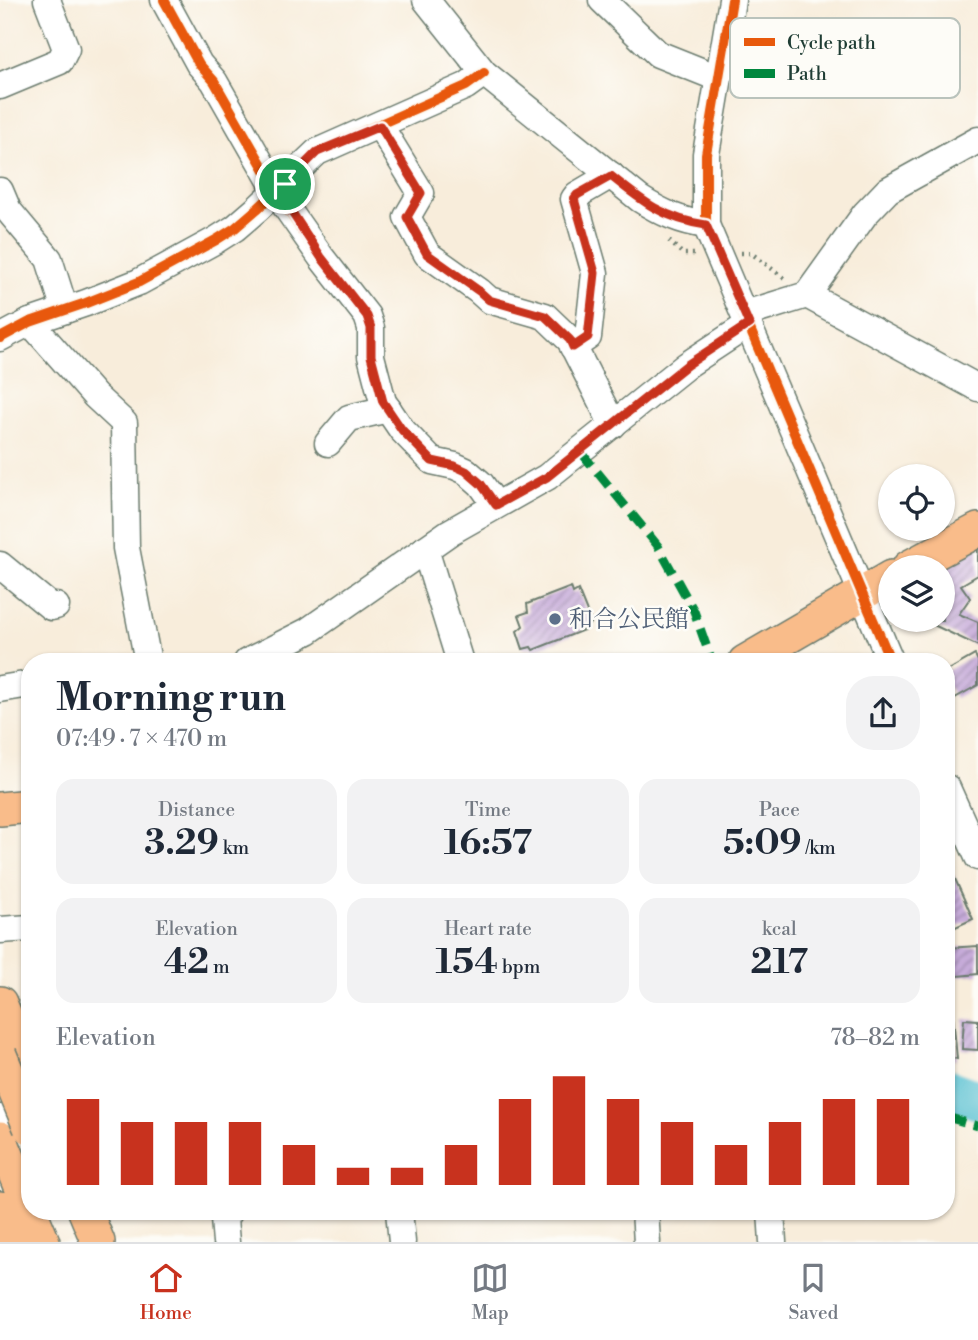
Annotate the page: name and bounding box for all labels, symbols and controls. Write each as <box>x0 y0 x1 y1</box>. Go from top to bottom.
legend <box>730 18 960 98</box>
text: Cycle path <box>787 31 876 55</box>
text: Path <box>787 62 827 86</box>
pin <box>255 154 315 214</box>
icon: arrive <box>266 165 304 203</box>
map controls <box>878 464 955 632</box>
button: locate <box>878 464 955 541</box>
button: layers <box>878 555 955 632</box>
place label: 和合公民館 <box>569 605 689 635</box>
marker: 和合公民館 <box>547 611 563 627</box>
text: Morning run <box>56 675 286 722</box>
button: share <box>846 676 920 750</box>
text: 07:49 · 7 × 470 m <box>56 725 227 753</box>
text: Distance <box>158 798 235 822</box>
text: Time <box>465 798 511 822</box>
text: Pace <box>759 798 800 822</box>
text: 3.29 <box>144 822 219 865</box>
text: 16:57 <box>444 822 532 865</box>
text: 5:09 <box>723 822 802 865</box>
text: km <box>219 836 249 860</box>
text: /km <box>802 836 836 860</box>
text: Elevation <box>156 917 238 941</box>
text: Heart rate <box>444 917 532 941</box>
text: kcal <box>762 917 797 941</box>
text: 42 <box>164 941 209 984</box>
text: 154 <box>436 941 498 984</box>
text: 217 <box>750 941 808 984</box>
text: m <box>209 955 230 979</box>
text: bpm <box>498 955 540 979</box>
text: Elevation <box>56 1024 156 1052</box>
text: 78–82 m <box>830 1024 920 1052</box>
tab: Home <box>140 1259 192 1325</box>
tab: Map <box>471 1259 509 1325</box>
tab: Saved <box>788 1259 838 1325</box>

